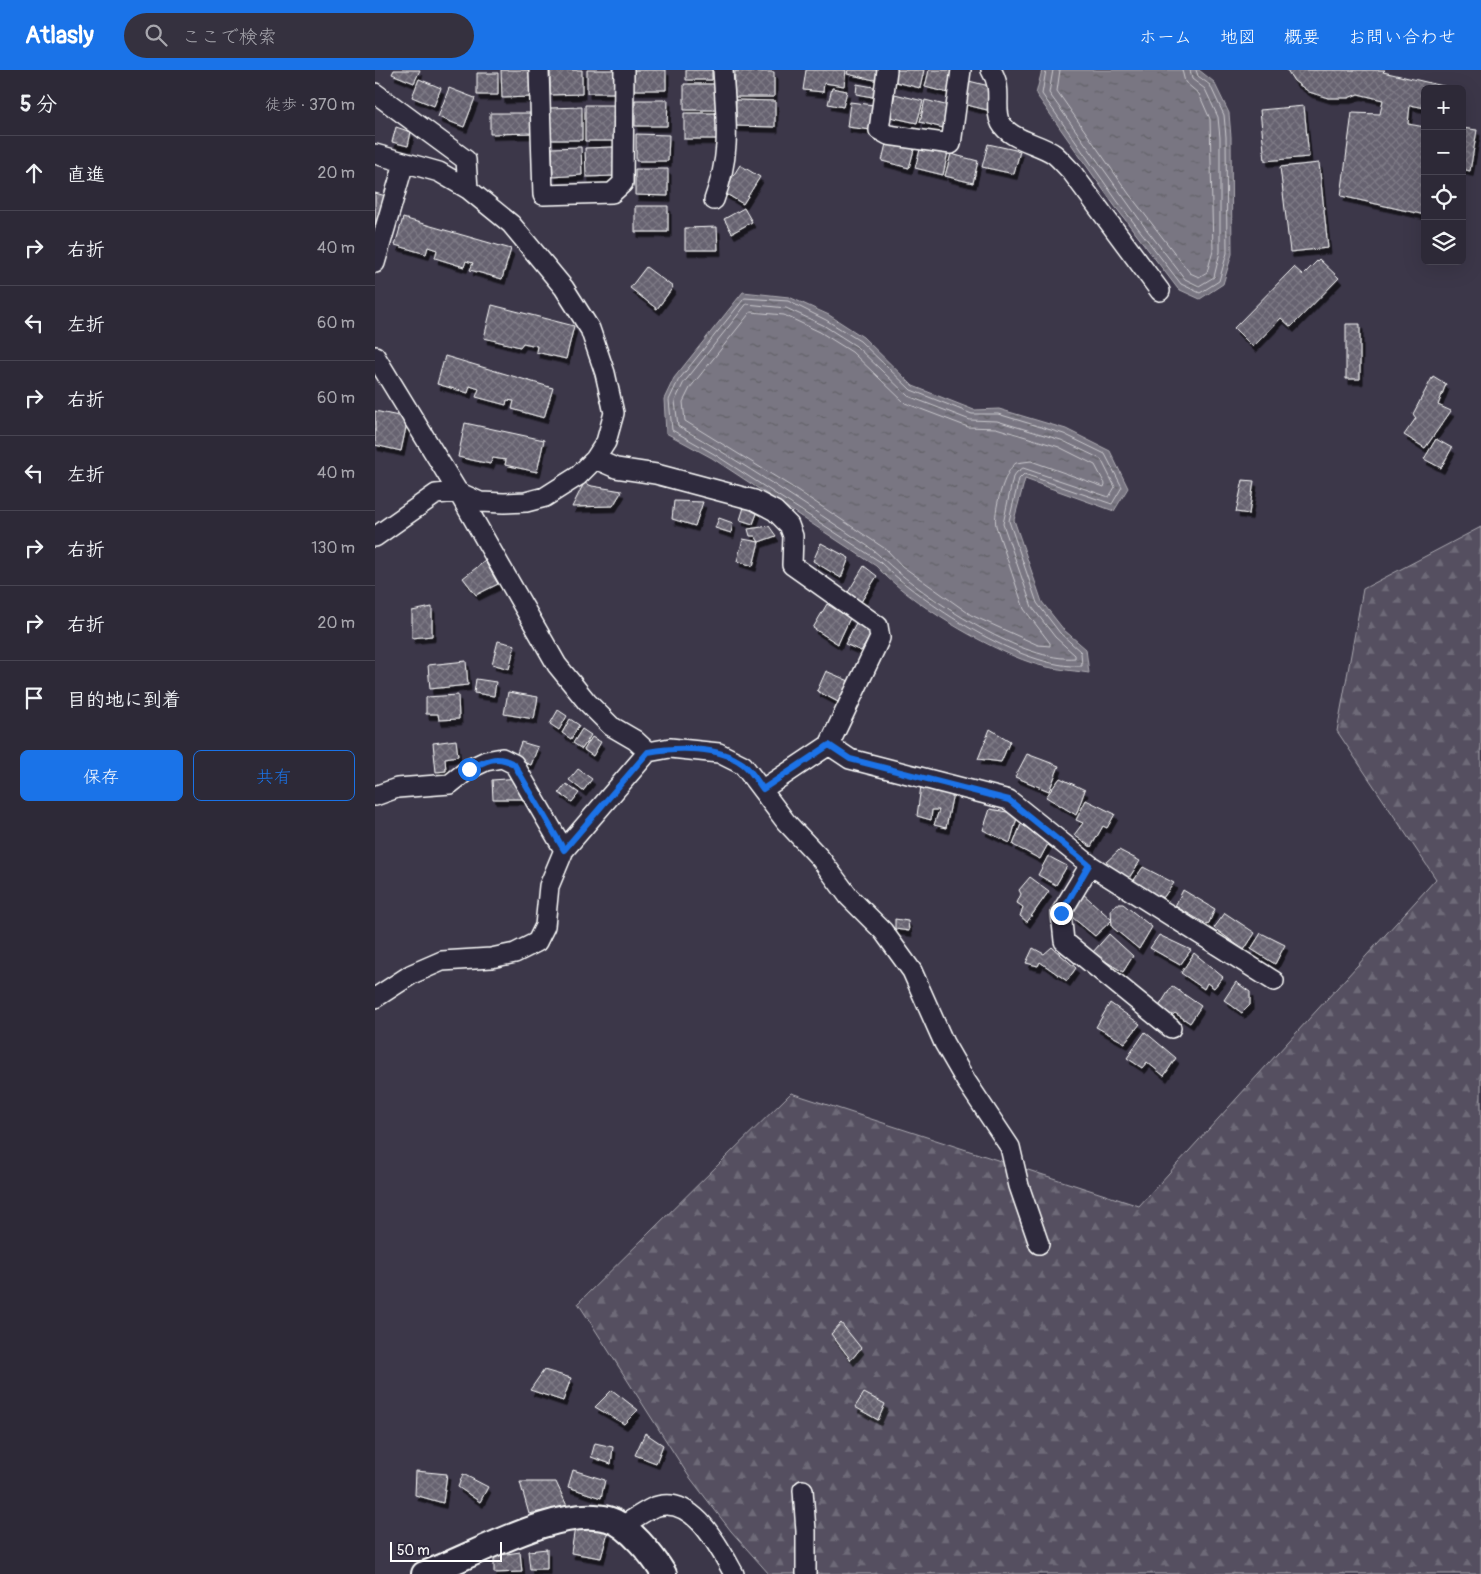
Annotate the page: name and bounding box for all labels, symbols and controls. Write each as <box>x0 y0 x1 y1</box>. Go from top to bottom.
search box <box>124 13 474 58</box>
text: Atlasly <box>25 21 94 50</box>
icon: search <box>142 21 170 49</box>
text: ここで検索 <box>182 25 277 49</box>
text: ホーム <box>1139 26 1192 49</box>
text: 地図 <box>1220 26 1256 49</box>
text: 概要 <box>1284 26 1320 49</box>
text: お問い合わせ <box>1348 26 1456 49</box>
map controls <box>1421 85 1466 265</box>
button: + <box>1421 85 1466 130</box>
text: 5 分 <box>20 91 57 118</box>
text: 徒歩 · 370 m <box>265 95 355 115</box>
button: − <box>1421 130 1466 175</box>
icon: ahead <box>20 159 48 187</box>
text: 直進 <box>67 163 105 187</box>
text: 20 m <box>317 163 355 183</box>
button: locate <box>1421 175 1466 220</box>
button: layers <box>1421 220 1466 265</box>
icon: right <box>20 234 48 262</box>
text: 右折 <box>67 238 105 262</box>
text: 40 m <box>317 238 355 258</box>
icon: left <box>20 309 48 337</box>
text: 左折 <box>67 313 105 337</box>
text: 60 m <box>317 313 355 333</box>
icon: right <box>20 384 48 412</box>
text: 右折 <box>67 388 105 412</box>
text: 60 m <box>317 388 355 408</box>
icon: left <box>20 459 48 487</box>
text: 左折 <box>67 463 105 487</box>
text: 40 m <box>317 463 355 483</box>
icon: right <box>20 534 48 562</box>
text: 右折 <box>67 538 105 562</box>
text: 130 m <box>311 538 355 558</box>
icon: right <box>20 609 48 637</box>
text: 右折 <box>67 613 105 637</box>
text: 20 m <box>317 613 355 633</box>
icon: arrive <box>20 684 48 712</box>
text: 目的地に到着 <box>67 688 181 712</box>
button: 保存 <box>20 750 183 801</box>
button: 共有 <box>193 750 355 801</box>
route start <box>458 758 481 781</box>
route end <box>1050 902 1073 925</box>
scale bar <box>390 1539 503 1562</box>
text: 50 m <box>397 1542 430 1559</box>

